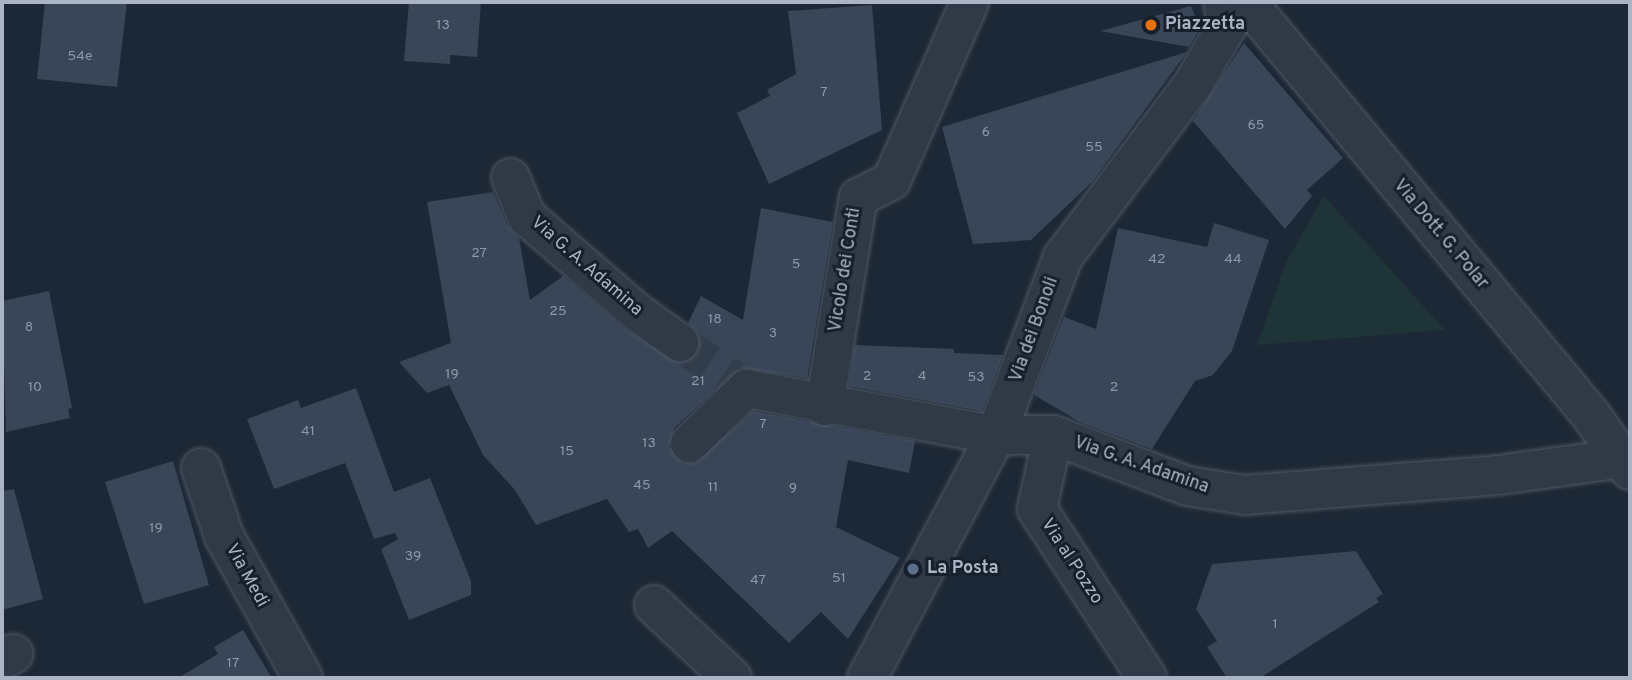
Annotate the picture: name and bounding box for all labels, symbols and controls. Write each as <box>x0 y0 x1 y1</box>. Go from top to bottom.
place label: Piazzetta <box>1165 14 1245 36</box>
marker: Piazzetta <box>1143 17 1159 33</box>
house number: 13 <box>436 18 450 34</box>
house number: 54e <box>67 49 93 65</box>
house number: 7 <box>820 85 828 101</box>
house number: 65 <box>1247 118 1265 134</box>
house number: 6 <box>982 125 990 141</box>
house number: 55 <box>1085 140 1103 156</box>
street label: Via Dott. G. Polar <box>1388 176 1492 294</box>
street label: Vicolo dei Conti <box>826 206 866 334</box>
street label: Via G. A. Adamina <box>525 212 647 322</box>
house number: 27 <box>471 246 487 262</box>
house number: 42 <box>1148 252 1166 268</box>
house number: 44 <box>1224 252 1242 268</box>
house number: 5 <box>792 257 800 273</box>
street label: Via dei Bonoli <box>1006 274 1064 386</box>
house number: 25 <box>549 304 567 320</box>
house number: 18 <box>708 312 722 328</box>
house number: 8 <box>25 320 33 336</box>
house number: 3 <box>769 326 777 342</box>
house number: 19 <box>445 367 459 383</box>
house number: 2 <box>863 369 871 385</box>
house number: 4 <box>918 369 926 385</box>
house number: 53 <box>967 370 985 386</box>
house number: 21 <box>691 374 705 390</box>
house number: 10 <box>28 380 42 396</box>
house number: 2 <box>1110 380 1118 396</box>
house number: 7 <box>759 417 767 433</box>
house number: 41 <box>301 424 315 440</box>
street label: Via G. A. Adamina <box>1070 433 1212 499</box>
house number: 13 <box>642 436 656 452</box>
house number: 15 <box>560 444 574 460</box>
house number: 45 <box>633 478 651 494</box>
house number: 11 <box>708 480 718 496</box>
house number: 9 <box>789 481 797 497</box>
street label: Via al Pozzo <box>1035 515 1107 609</box>
house number: 19 <box>149 521 163 537</box>
street label: Via Medi <box>220 540 272 612</box>
house number: 39 <box>405 549 421 565</box>
place label: La Posta <box>927 558 999 580</box>
marker: La Posta <box>905 561 921 577</box>
house number: 51 <box>832 571 846 587</box>
house number: 47 <box>750 573 766 589</box>
house number: 1 <box>1272 617 1278 633</box>
house number: 17 <box>227 656 239 672</box>

